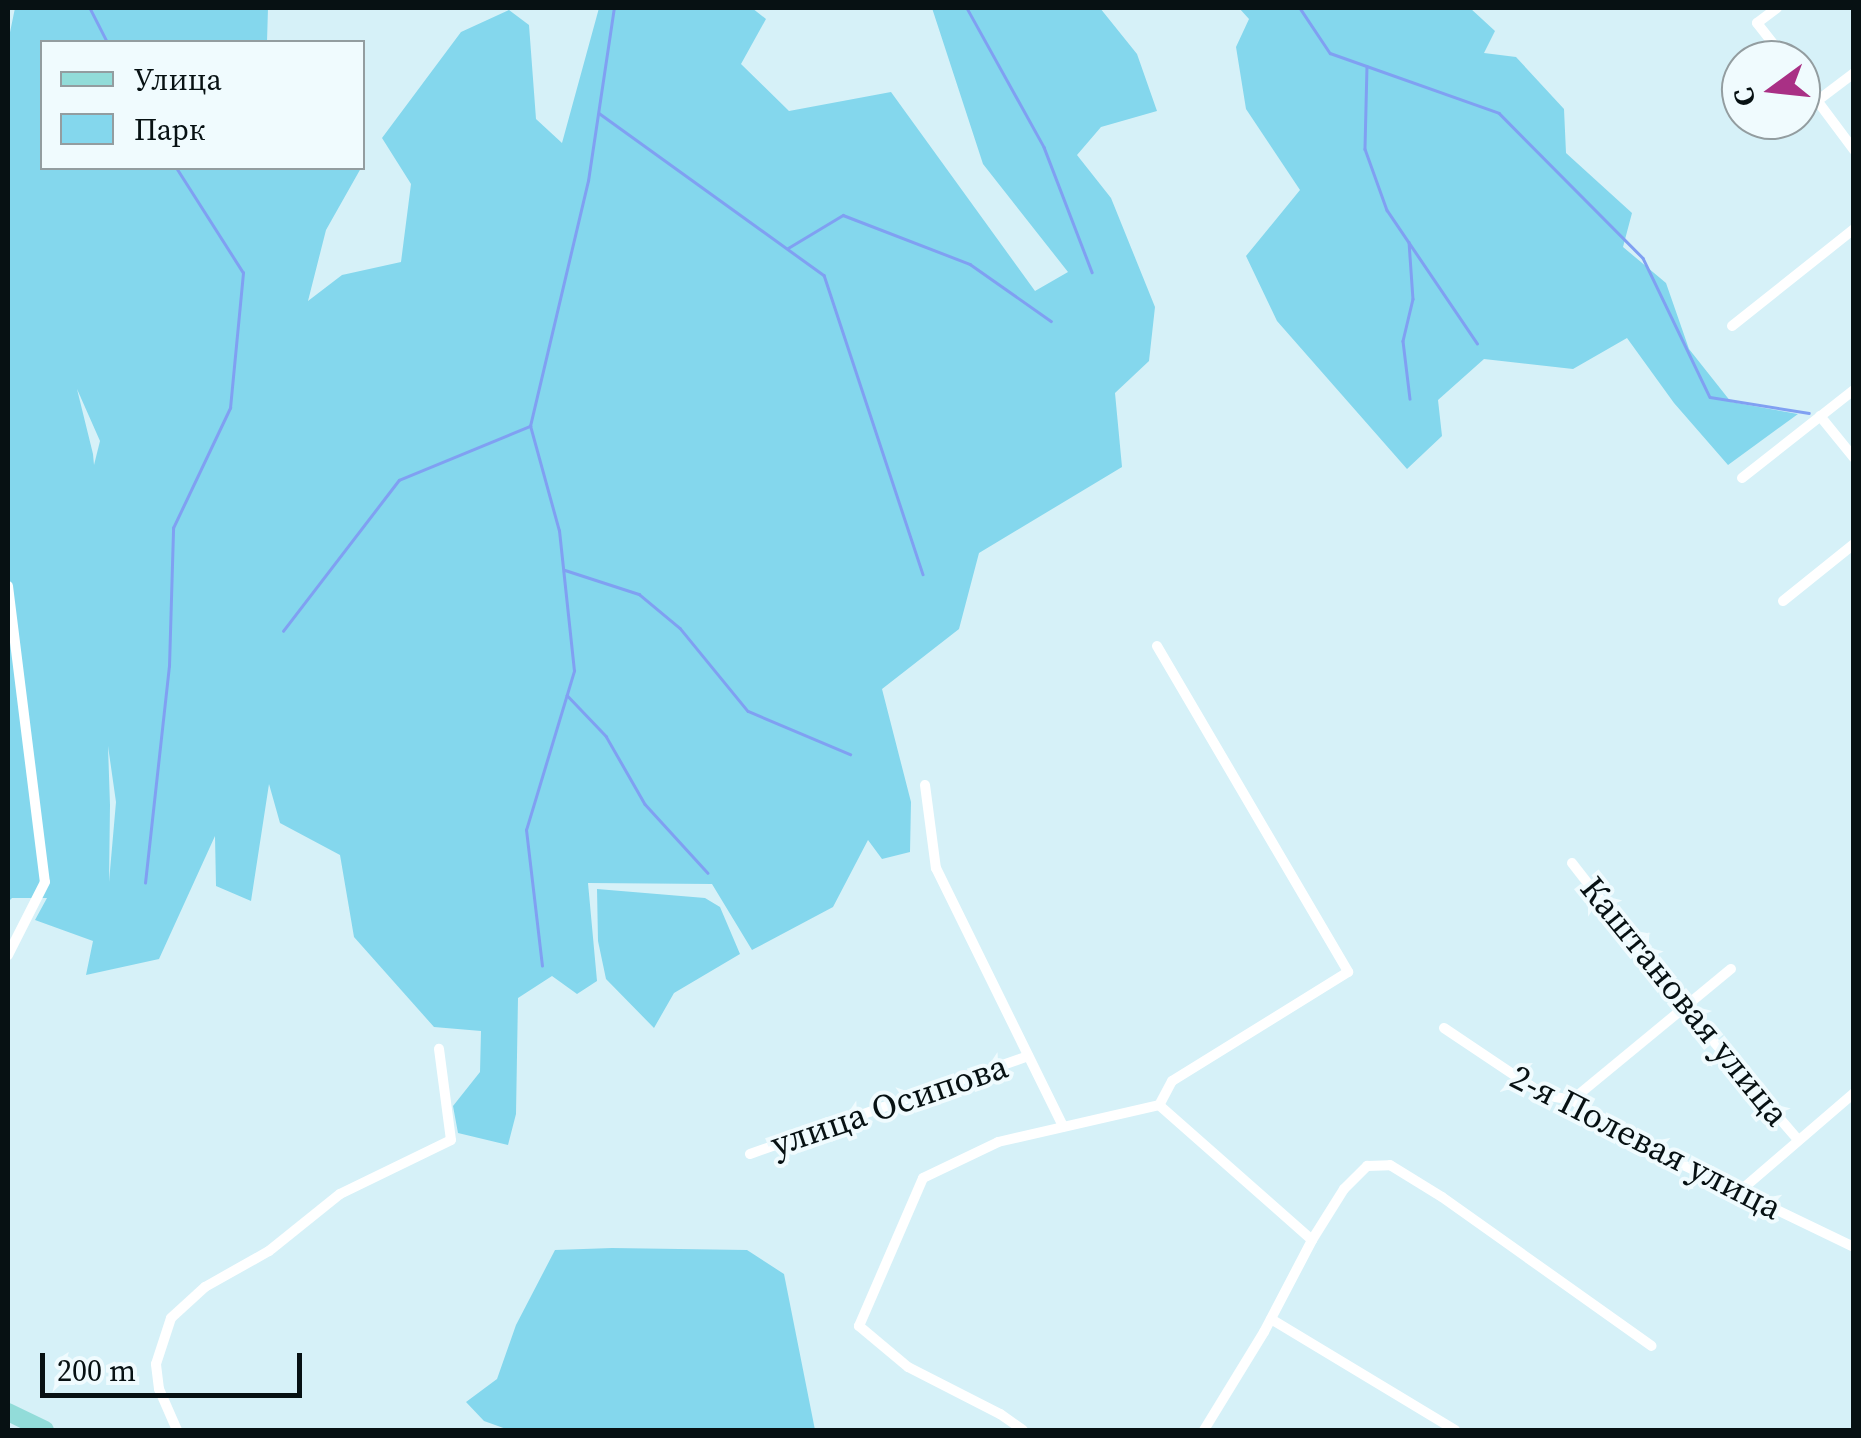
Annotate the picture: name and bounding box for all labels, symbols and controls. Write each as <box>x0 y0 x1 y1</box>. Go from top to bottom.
legend <box>40 40 365 170</box>
north arrow <box>1721 40 1821 140</box>
text: Улица <box>134 59 222 100</box>
text: С <box>1723 84 1765 111</box>
text: Парк <box>134 109 205 150</box>
street label: Каштановая улица <box>1572 868 1798 1134</box>
street label: улица Осипова <box>765 1045 1013 1165</box>
street label: 2-я Полевая улица <box>1503 1055 1789 1229</box>
scale bar <box>45 1333 308 1395</box>
text: 200 m <box>57 1350 136 1391</box>

